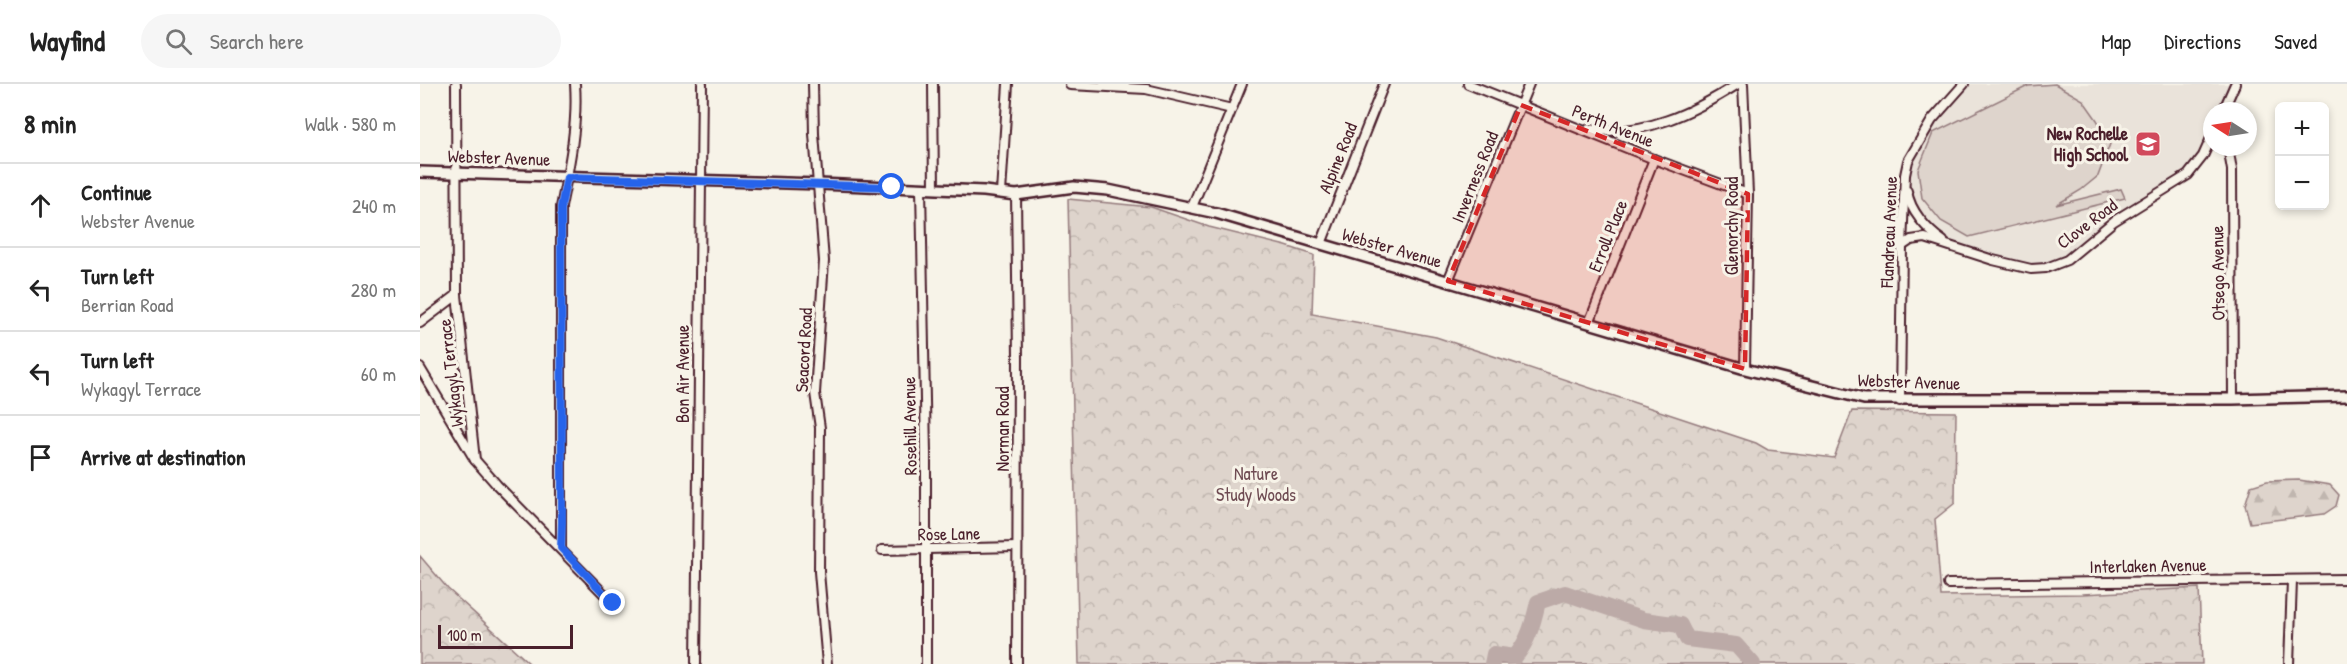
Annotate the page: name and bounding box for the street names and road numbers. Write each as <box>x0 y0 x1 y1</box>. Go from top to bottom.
street label: Perth Avenue <box>1568 98 1658 153</box>
street label: Alpine Road <box>1312 119 1363 197</box>
street label: Inverness Road <box>1445 127 1504 226</box>
street label: Webster Avenue <box>447 143 551 172</box>
street label: Flandreau Avenue <box>1874 176 1903 289</box>
street label: Glenorchy Road <box>1719 177 1744 275</box>
street label: Clove Road <box>2051 193 2122 255</box>
street label: Erroll Place <box>1582 196 1633 276</box>
street label: Webster Avenue <box>1339 221 1445 274</box>
street label: Otsego Avenue <box>2204 225 2231 321</box>
street label: Seacord Road <box>789 307 818 393</box>
street label: Wykagyl Terrace <box>431 318 470 428</box>
street label: Bon Air Avenue <box>670 325 695 423</box>
street label: Webster Avenue <box>1857 367 1961 396</box>
street label: Rosehill Avenue <box>896 376 923 476</box>
street label: Norman Road <box>990 387 1015 471</box>
street label: Rose Lane <box>917 520 981 547</box>
street label: Interlaken Avenue <box>2089 552 2207 579</box>

